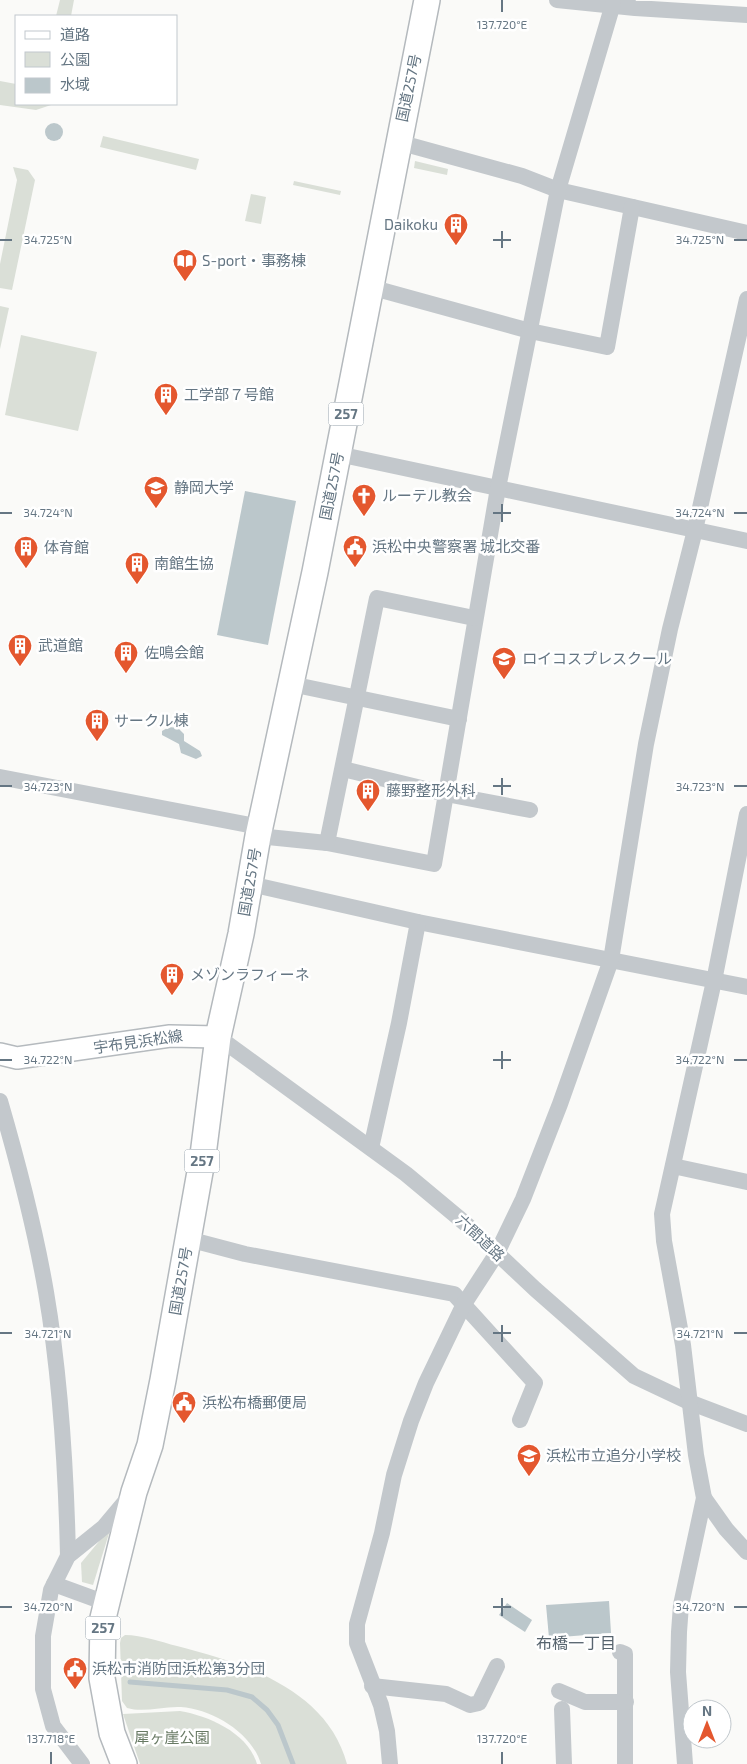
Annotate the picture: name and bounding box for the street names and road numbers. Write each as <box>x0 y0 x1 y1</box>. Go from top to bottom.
street label: 国道257号 <box>392 52 424 123</box>
road number: 257 <box>328 402 364 426</box>
street label: 国道257号 <box>316 450 346 521</box>
street label: 国道257号 <box>234 846 264 917</box>
street label: 宇布見浜松線 <box>92 1026 184 1056</box>
road number: 257 <box>184 1150 220 1172</box>
street label: 六間道路 <box>453 1210 509 1264</box>
street label: 国道257号 <box>165 1245 195 1316</box>
road number: 257 <box>86 1616 120 1640</box>

